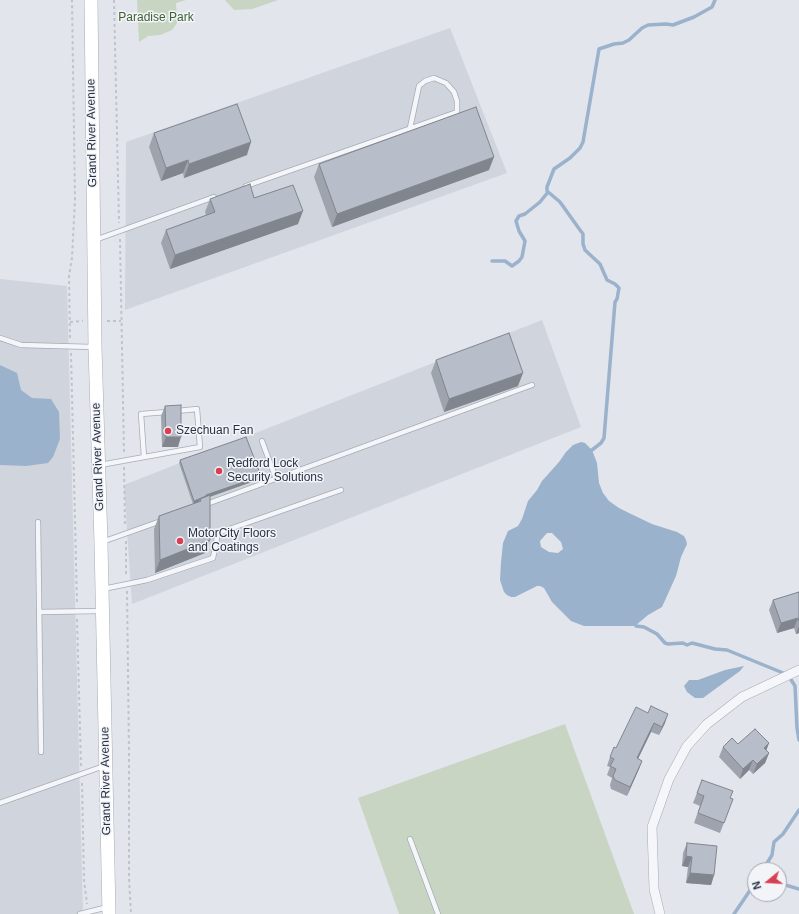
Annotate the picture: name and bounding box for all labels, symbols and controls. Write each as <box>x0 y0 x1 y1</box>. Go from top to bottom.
park label: Paradise Park <box>118 11 194 25</box>
street label: Grand River Avenue <box>84 79 100 187</box>
street label: Grand River Avenue <box>89 403 107 511</box>
place label: Szechuan Fan <box>176 424 253 438</box>
marker: Szechuan Fan <box>163 426 173 436</box>
place label: Redford Lock Security Solutions <box>227 457 323 485</box>
marker: Redford Lock Security Solutions <box>214 466 224 476</box>
place label: MotorCity Floors and Coatings <box>188 527 276 555</box>
marker: MotorCity Floors and Coatings <box>175 536 185 546</box>
street label: Grand River Avenue <box>98 727 114 835</box>
north arrow <box>747 862 787 902</box>
text: N <box>750 880 763 891</box>

